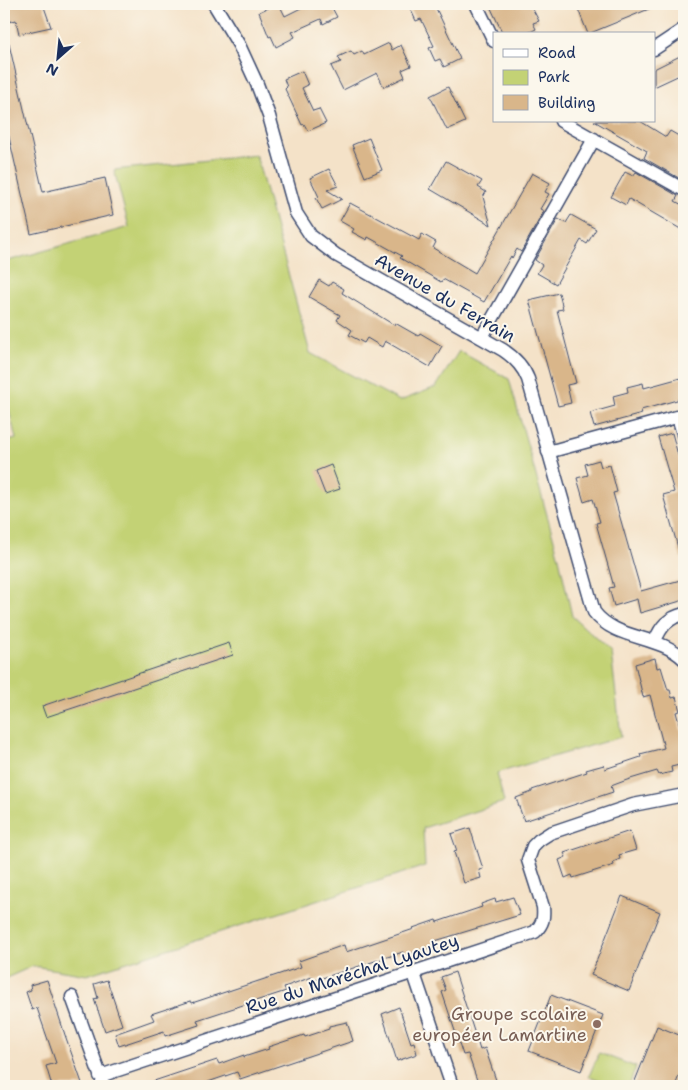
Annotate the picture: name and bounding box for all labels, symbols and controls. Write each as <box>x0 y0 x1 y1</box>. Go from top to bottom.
north arrow <box>32 32 82 82</box>
legend <box>493 32 656 122</box>
text: Road <box>538 43 576 63</box>
text: N <box>43 59 61 80</box>
text: Park <box>538 67 570 87</box>
text: Building <box>538 93 595 113</box>
street label: Avenue du Ferrain <box>370 248 520 348</box>
street label: Rue du Maréchal Lyautey <box>242 928 462 1020</box>
place label: Groupe scolaire européen Lamartine <box>412 1002 587 1047</box>
marker: Groupe scolaire européen Lamartine <box>591 1018 603 1030</box>

